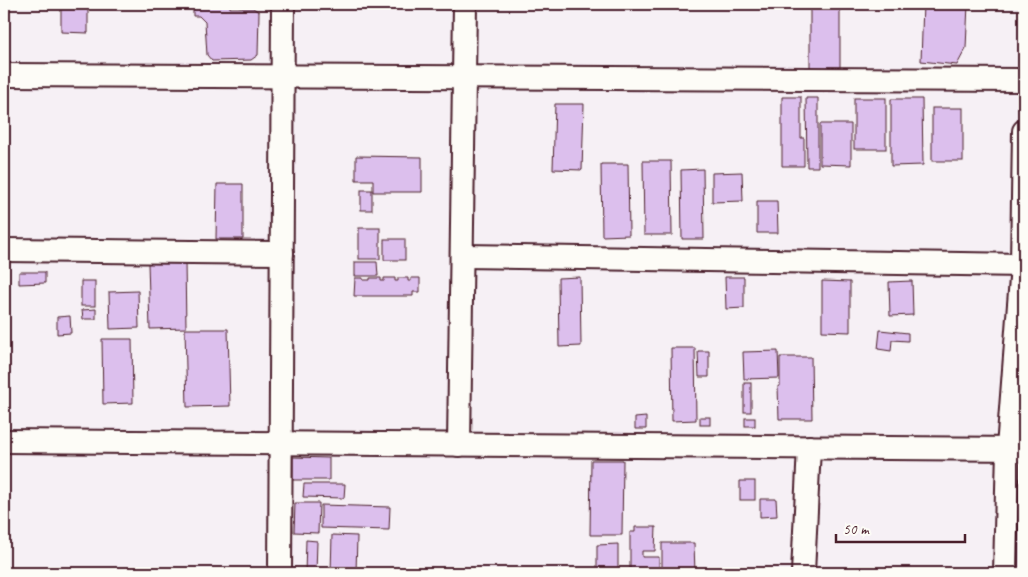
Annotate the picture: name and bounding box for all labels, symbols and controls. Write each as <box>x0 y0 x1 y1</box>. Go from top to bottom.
scale bar <box>836 512 964 544</box>
text: 50 m <box>843 520 870 539</box>

